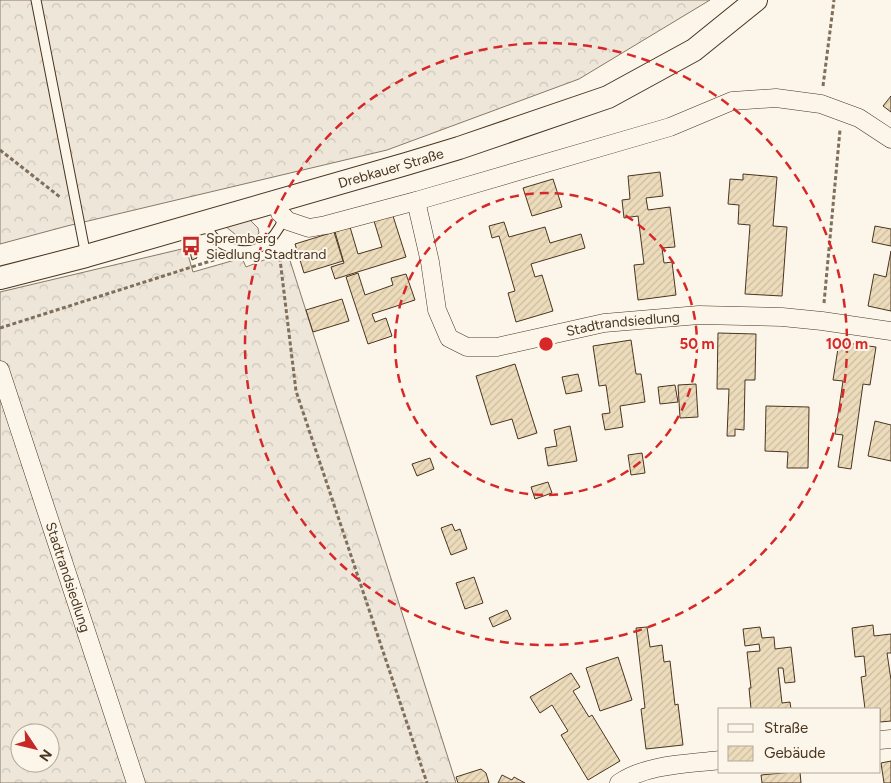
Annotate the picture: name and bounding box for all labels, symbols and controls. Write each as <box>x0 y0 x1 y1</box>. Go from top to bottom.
street label: Drebkauer Straße <box>336 145 446 192</box>
place label: Spremberg Siedlung Stadtrand <box>206 230 326 263</box>
bus stop icon: Spremberg Siedlung Stadtrand <box>180 235 202 257</box>
street label: Stadtrandsiedlung <box>564 309 681 340</box>
centre of rings <box>537 335 555 353</box>
text: 50 m <box>679 335 715 353</box>
text: 100 m <box>826 335 868 353</box>
street label: Stadtrandsiedlung <box>42 520 94 635</box>
legend <box>718 708 881 773</box>
text: Straße <box>764 719 808 737</box>
north arrow <box>10 723 60 773</box>
text: Gebäude <box>764 744 825 762</box>
text: N <box>35 746 55 764</box>

